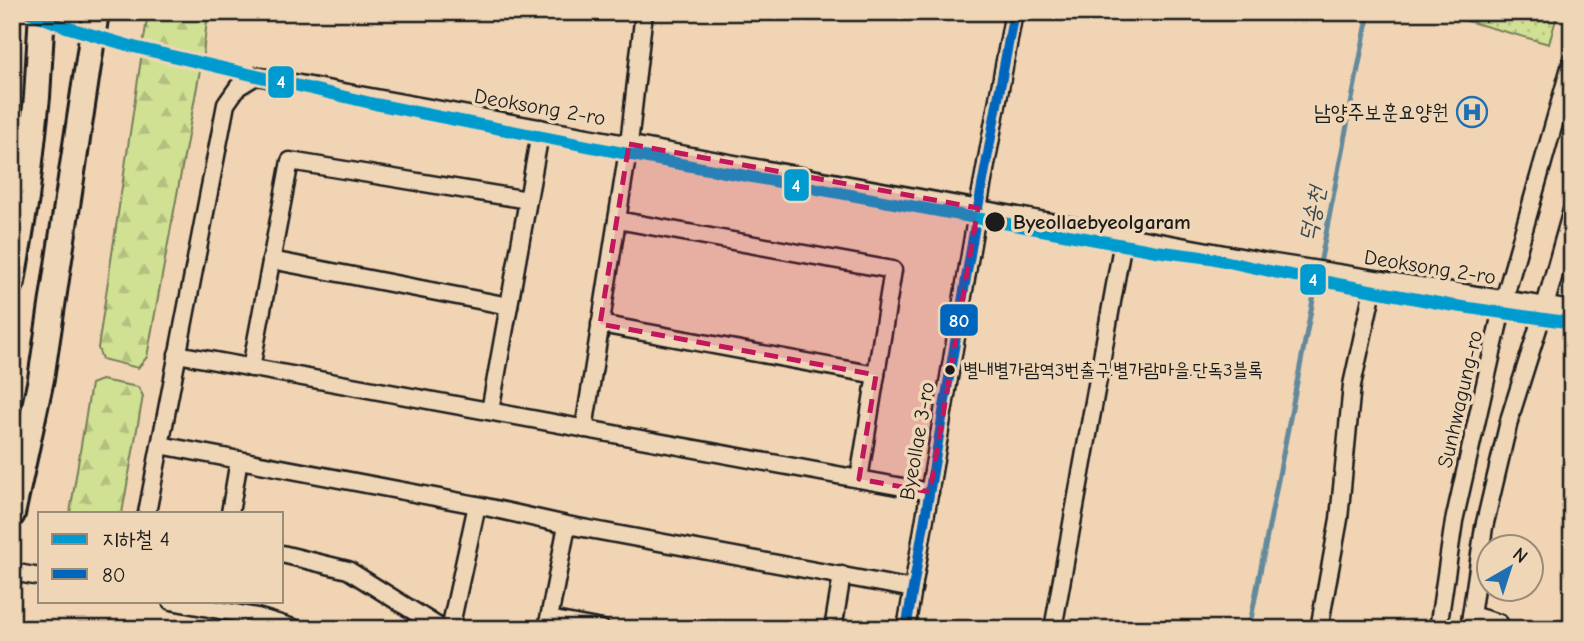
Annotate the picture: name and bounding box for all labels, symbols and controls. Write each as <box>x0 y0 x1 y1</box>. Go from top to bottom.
line badge: 4 <box>267 65 295 99</box>
text: 4 <box>277 71 286 93</box>
street label: Deoksong 2-ro <box>472 84 608 130</box>
hospital icon: 남양주보훈요양원 <box>1455 95 1489 129</box>
place label: 남양주보훈요양원 <box>1314 100 1449 124</box>
line badge: 4 <box>783 168 810 202</box>
text: 4 <box>792 175 801 197</box>
water label: 덕송천 <box>1293 182 1331 244</box>
marker: Byeollaebyeolgaram <box>983 210 1007 234</box>
place label: Byeollaebyeolgaram <box>1013 210 1191 234</box>
street label: Deoksong 2-ro <box>1362 245 1498 289</box>
line badge: 4 <box>1299 263 1327 296</box>
text: 4 <box>1309 269 1318 291</box>
line badge: 80 <box>939 303 979 337</box>
text: 80 <box>949 310 969 332</box>
street label: Sunhwagung-ro <box>1433 328 1487 470</box>
place label: 별내별가람역3번출구.별가람마을.단독3블록 <box>963 359 1263 381</box>
marker: 별내별가람역3번출구.별가람마을.단독3블록 <box>943 363 957 377</box>
street label: Byeollae 3-ro <box>895 380 939 502</box>
legend <box>38 512 284 602</box>
text: 지하철 4 <box>102 527 170 551</box>
north arrow <box>1476 532 1546 602</box>
text: N <box>1508 543 1532 568</box>
text: 80 <box>102 563 126 587</box>

